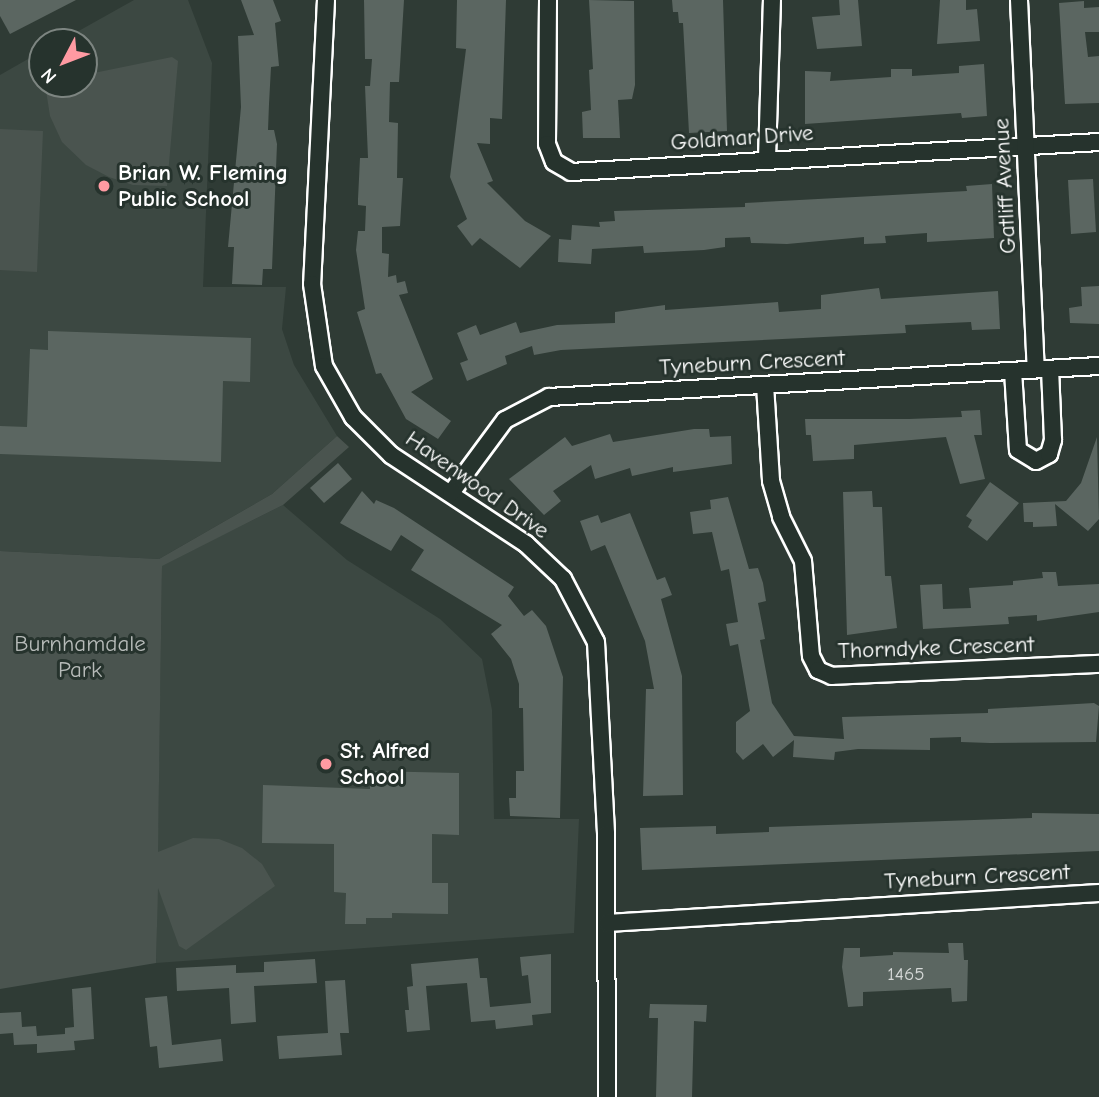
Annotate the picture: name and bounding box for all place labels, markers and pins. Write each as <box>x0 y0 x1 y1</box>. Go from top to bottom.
place label: Brian W. Fleming Public School <box>118 159 288 213</box>
marker: Brian W. Fleming Public School <box>96 178 112 194</box>
place label: St. Alfred School <box>340 737 430 791</box>
marker: St. Alfred School <box>318 756 334 772</box>

